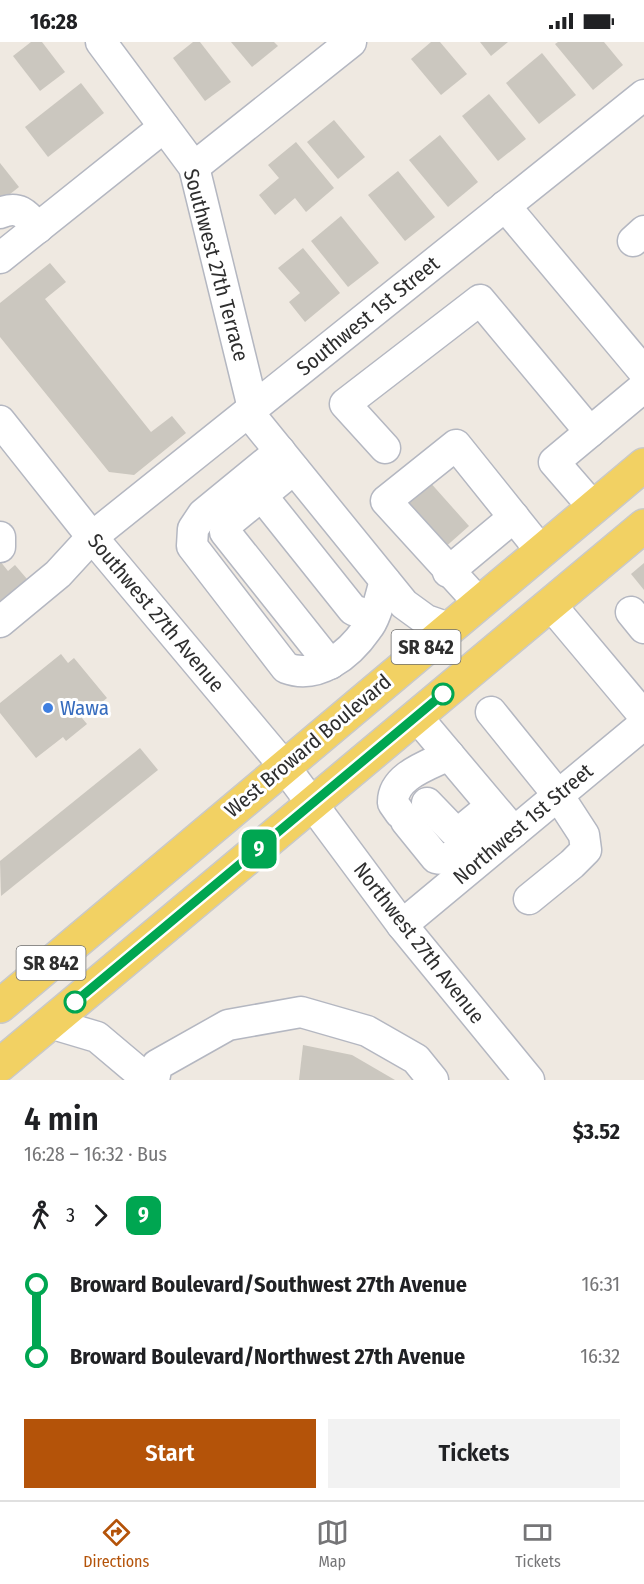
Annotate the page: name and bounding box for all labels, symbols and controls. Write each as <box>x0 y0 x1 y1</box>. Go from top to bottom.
text: 16:28 <box>30 8 78 35</box>
street label: Southwest 27th Terrace <box>178 166 254 364</box>
street label: Southwest 1st Street <box>291 250 445 381</box>
street label: Southwest 27th Avenue <box>82 528 230 698</box>
road number: SR 842 <box>392 630 460 664</box>
street label: West Broward Boulevard <box>220 669 396 823</box>
unlabelled marker <box>432 683 454 705</box>
place label: Wawa <box>60 695 109 721</box>
marker: Wawa <box>41 701 55 715</box>
street label: Northwest 1st Street <box>448 758 598 890</box>
line badge: 9 <box>240 830 278 868</box>
text: 9 <box>254 836 264 862</box>
street label: Northwest 27th Avenue <box>348 857 490 1029</box>
road number: SR 842 <box>16 946 86 980</box>
unlabelled marker <box>64 991 86 1013</box>
text: 4 min <box>24 1099 99 1139</box>
text: $3.52 <box>573 1118 620 1145</box>
text: 16:28 – 16:32 · Bus <box>24 1142 167 1166</box>
icon: walk <box>24 1199 57 1232</box>
icon: forward <box>84 1199 117 1232</box>
text: 9 <box>138 1202 149 1228</box>
text: 3 <box>66 1203 75 1227</box>
text: Broward Boulevard/Southwest 27th Avenue <box>70 1271 467 1298</box>
text: 16:31 <box>582 1272 620 1296</box>
text: Broward Boulevard/Northwest 27th Avenue <box>70 1343 465 1370</box>
text: 16:32 <box>580 1344 620 1368</box>
button: Start <box>24 1419 316 1488</box>
button: Tickets <box>328 1419 620 1488</box>
tab: Directions <box>83 1516 149 1571</box>
tab: Map <box>316 1516 349 1571</box>
tab: Tickets <box>515 1516 561 1571</box>

